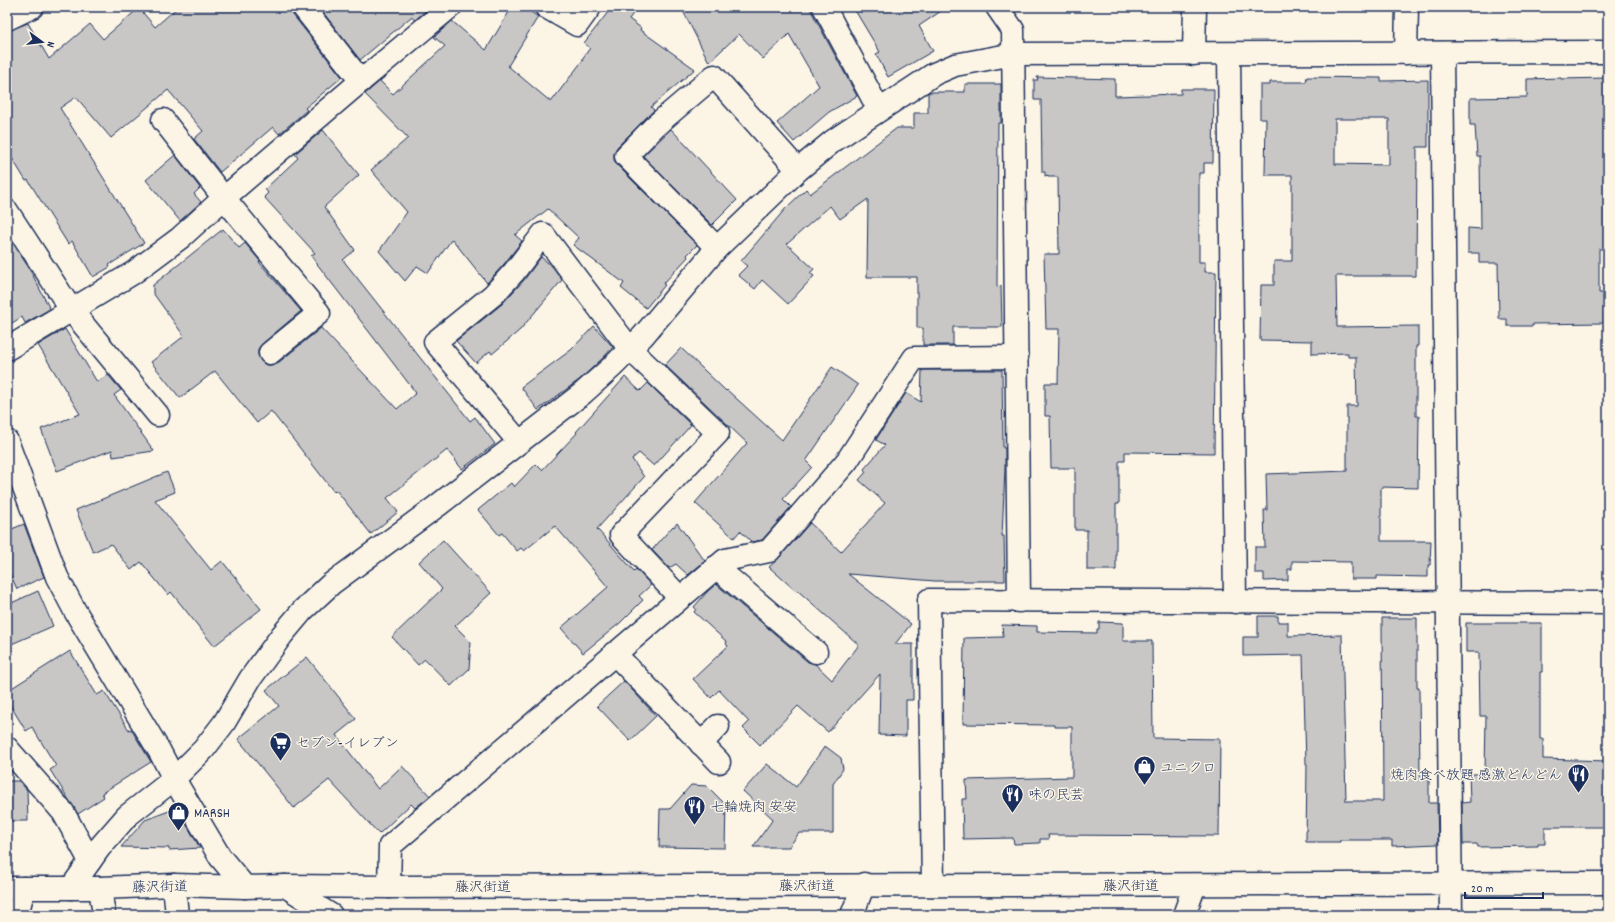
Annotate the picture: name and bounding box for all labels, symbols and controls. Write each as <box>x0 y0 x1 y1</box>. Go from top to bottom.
north arrow <box>22 22 62 62</box>
text: N <box>41 39 58 49</box>
supermarket icon: セブン-イレブン <box>267 729 293 762</box>
place label: セブン-イレブン <box>296 734 399 754</box>
shop icon: ユニクロ <box>1132 754 1158 787</box>
place label: ユニクロ <box>1160 759 1216 779</box>
restaurant icon: 焼肉食べ放題 感激どんどん <box>1565 761 1591 794</box>
place label: 焼肉食べ放題 感激どんどん <box>1390 766 1562 786</box>
restaurant icon: 味の民芸 <box>999 781 1025 814</box>
place label: 味の民芸 <box>1028 786 1084 806</box>
restaurant icon: 七輪焼肉 安安 <box>681 793 707 826</box>
place label: 七輪焼肉 安安 <box>710 798 797 818</box>
shop icon: MARSH <box>166 799 192 832</box>
place label: MARSH <box>194 804 230 824</box>
scale bar <box>1465 874 1543 900</box>
street label: 藤沢街道 <box>779 877 835 897</box>
street label: 藤沢街道 <box>1103 877 1159 897</box>
street label: 藤沢街道 <box>132 878 188 898</box>
street label: 藤沢街道 <box>455 878 511 898</box>
text: 20 m <box>1471 881 1494 898</box>

